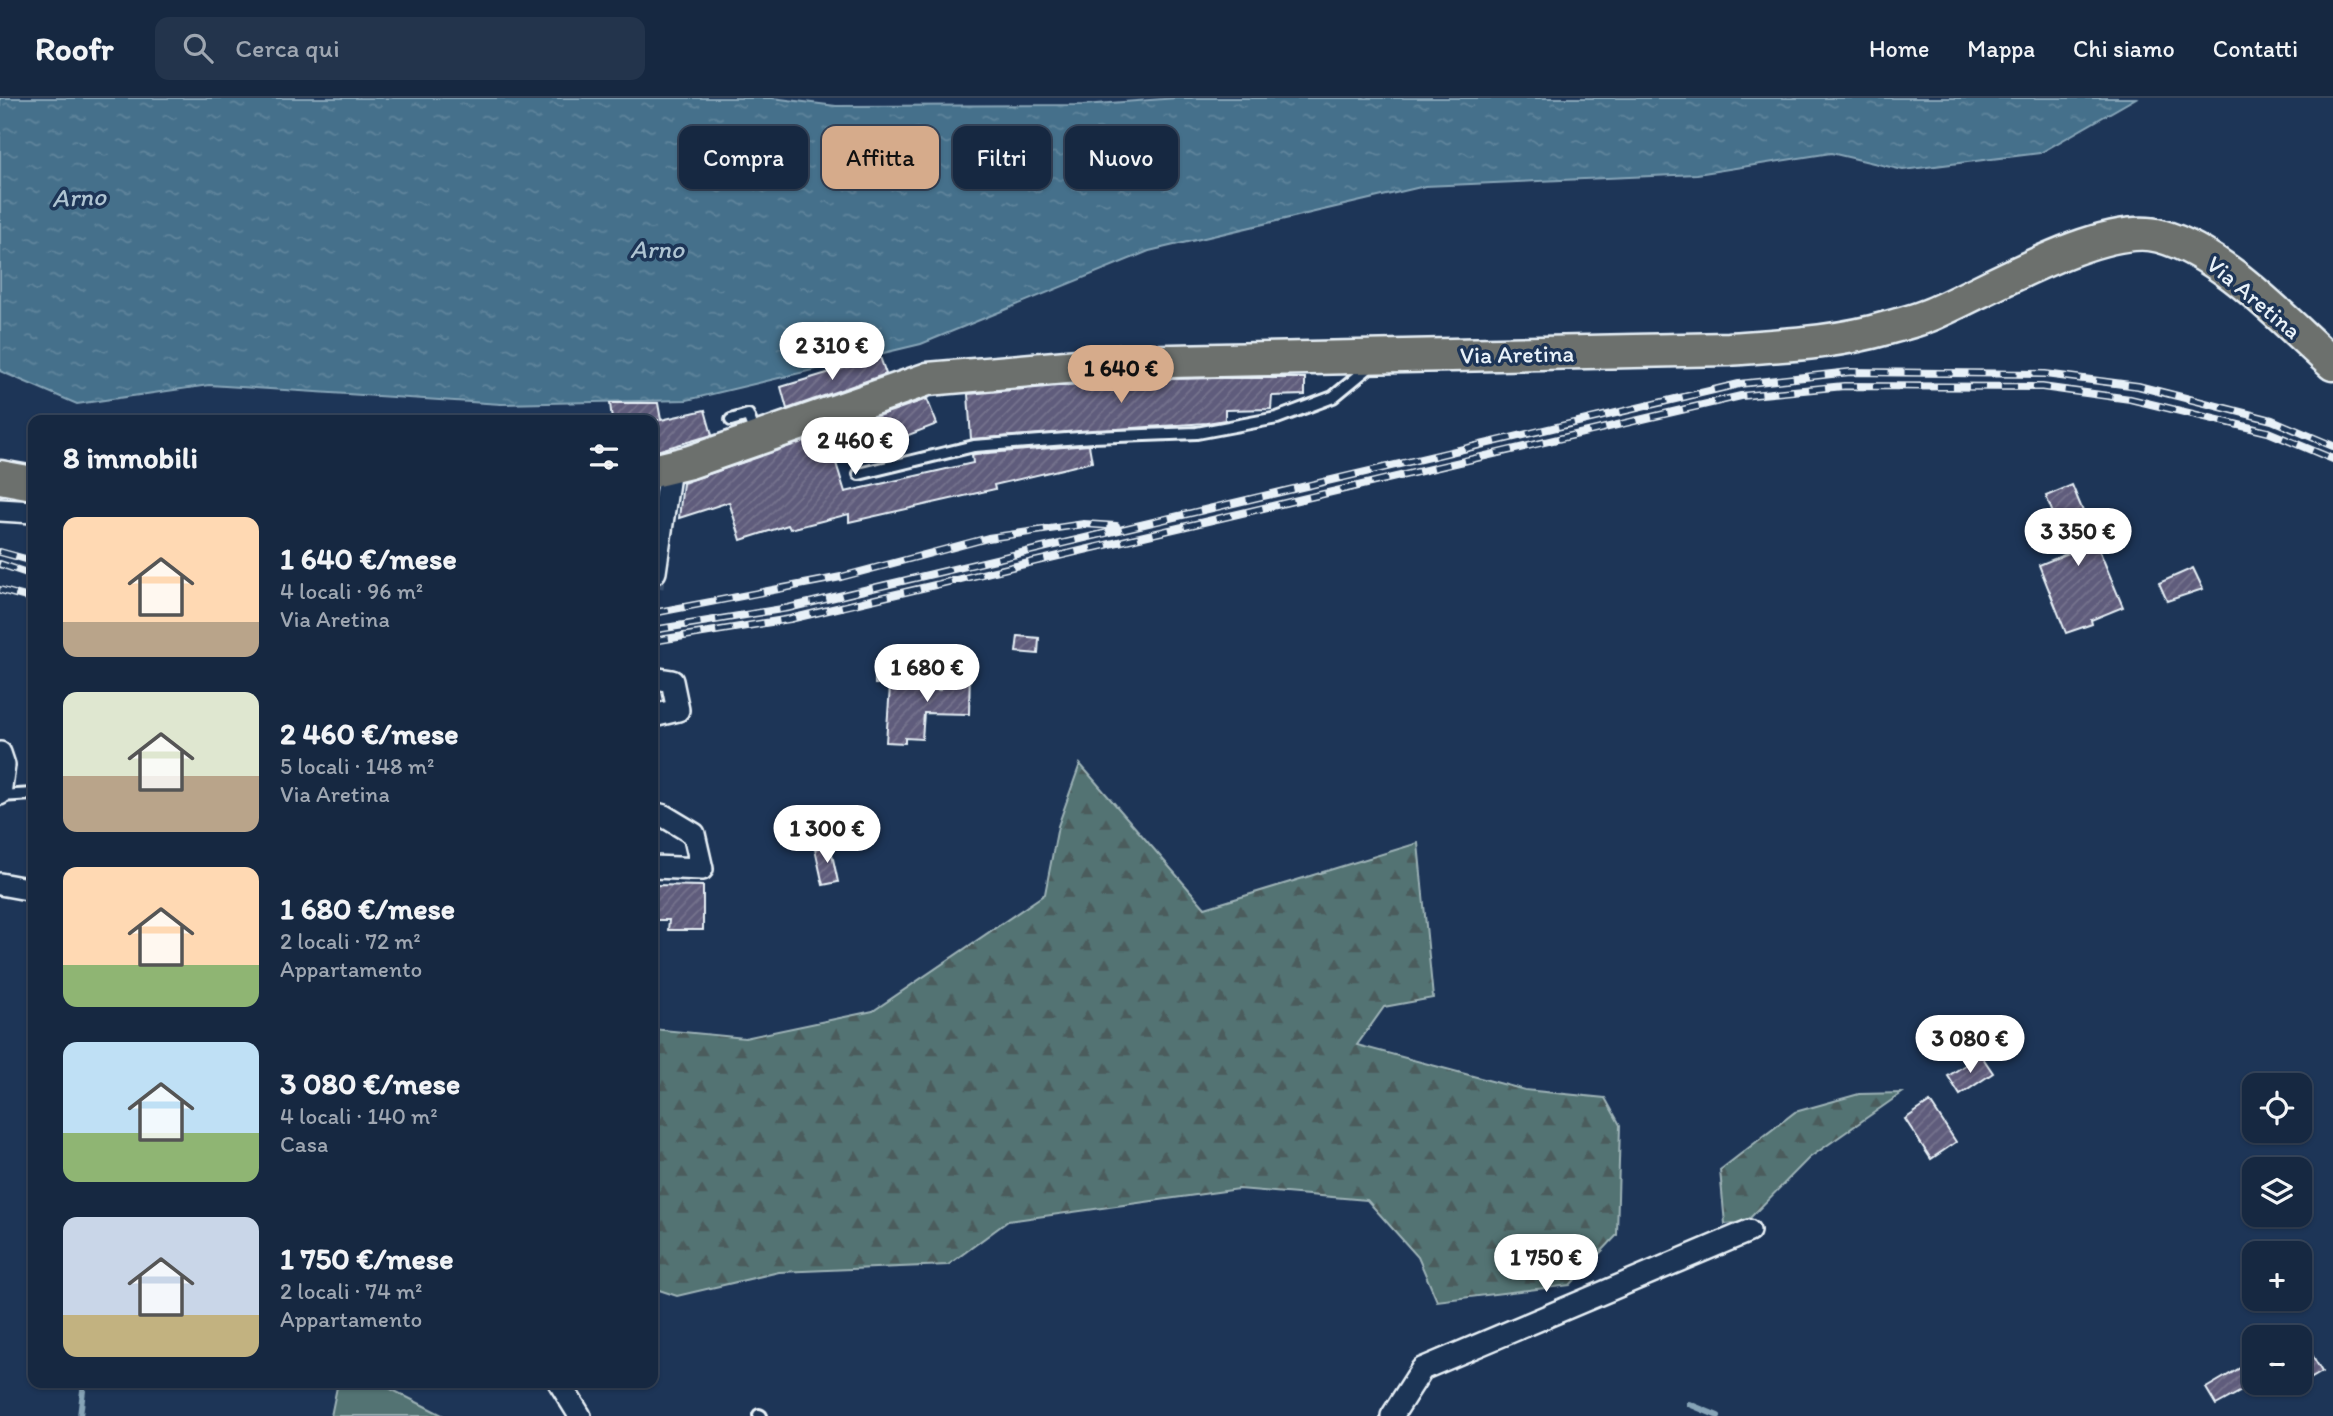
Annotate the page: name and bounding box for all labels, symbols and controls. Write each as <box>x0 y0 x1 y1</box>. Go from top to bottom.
search box <box>155 17 645 80</box>
text: Roofr <box>35 29 113 68</box>
icon: search <box>179 29 217 67</box>
text: Cerca qui <box>235 32 340 64</box>
text: Home <box>1869 34 1929 63</box>
text: Mappa <box>1967 34 2035 63</box>
text: Chi siamo <box>2073 34 2175 63</box>
text: Contatti <box>2213 34 2298 63</box>
chip: Compra <box>679 126 808 189</box>
chip: Affitta <box>822 126 939 189</box>
chip: Filtri <box>953 126 1051 189</box>
chip: Nuovo <box>1065 126 1178 189</box>
water label: Arno <box>51 180 107 214</box>
water label: Arno <box>630 233 685 265</box>
street label: Via Aretina <box>2201 249 2307 345</box>
pin: 2 310 € <box>767 322 897 382</box>
text: 2 310 € <box>796 331 868 359</box>
street label: Via Aretina <box>1460 338 1575 369</box>
pin: 1 640 € <box>1056 345 1186 405</box>
text: 1 640 € <box>1084 354 1158 382</box>
pin: 2 460 € <box>790 418 920 477</box>
text: 2 460 € <box>817 426 893 454</box>
icon: filters <box>585 438 623 476</box>
text: 8 immobili <box>63 439 198 476</box>
pin: 3 350 € <box>2013 508 2143 568</box>
text: 3 350 € <box>2041 517 2115 545</box>
text: 1 640 €/mese <box>280 540 457 577</box>
icon: home <box>119 545 203 629</box>
text: 4 locali · 96 m² <box>280 577 423 605</box>
text: Via Aretina <box>280 605 390 633</box>
pin: 1 680 € <box>862 644 992 704</box>
text: 1 680 € <box>890 653 964 681</box>
text: 2 460 €/mese <box>280 715 459 752</box>
icon: home <box>119 720 203 804</box>
text: 5 locali · 148 m² <box>280 752 434 780</box>
text: Via Aretina <box>280 780 390 808</box>
pin: 1 300 € <box>762 806 892 865</box>
text: 1 300 € <box>789 814 865 842</box>
text: 1 680 €/mese <box>280 890 455 927</box>
icon: home <box>119 895 203 979</box>
text: 2 locali · 72 m² <box>280 927 421 955</box>
text: Appartamento <box>280 955 422 983</box>
pin: 3 080 € <box>1905 1016 2035 1075</box>
text: 3 080 € <box>1932 1024 2008 1052</box>
text: 3 080 €/mese <box>280 1065 460 1102</box>
icon: home <box>119 1070 203 1154</box>
map controls <box>2242 1073 2312 1395</box>
button: locate <box>2242 1073 2312 1143</box>
text: 4 locali · 140 m² <box>280 1102 438 1130</box>
text: Casa <box>280 1130 328 1158</box>
button: layers <box>2242 1157 2312 1227</box>
pin: 1 750 € <box>1481 1234 1611 1294</box>
text: 1 750 €/mese <box>280 1240 453 1277</box>
button: + <box>2242 1241 2312 1311</box>
text: 1 750 € <box>1510 1243 1582 1271</box>
icon: home <box>119 1245 203 1329</box>
text: 2 locali · 74 m² <box>280 1277 423 1305</box>
text: Appartamento <box>280 1305 422 1333</box>
button: − <box>2242 1325 2312 1395</box>

